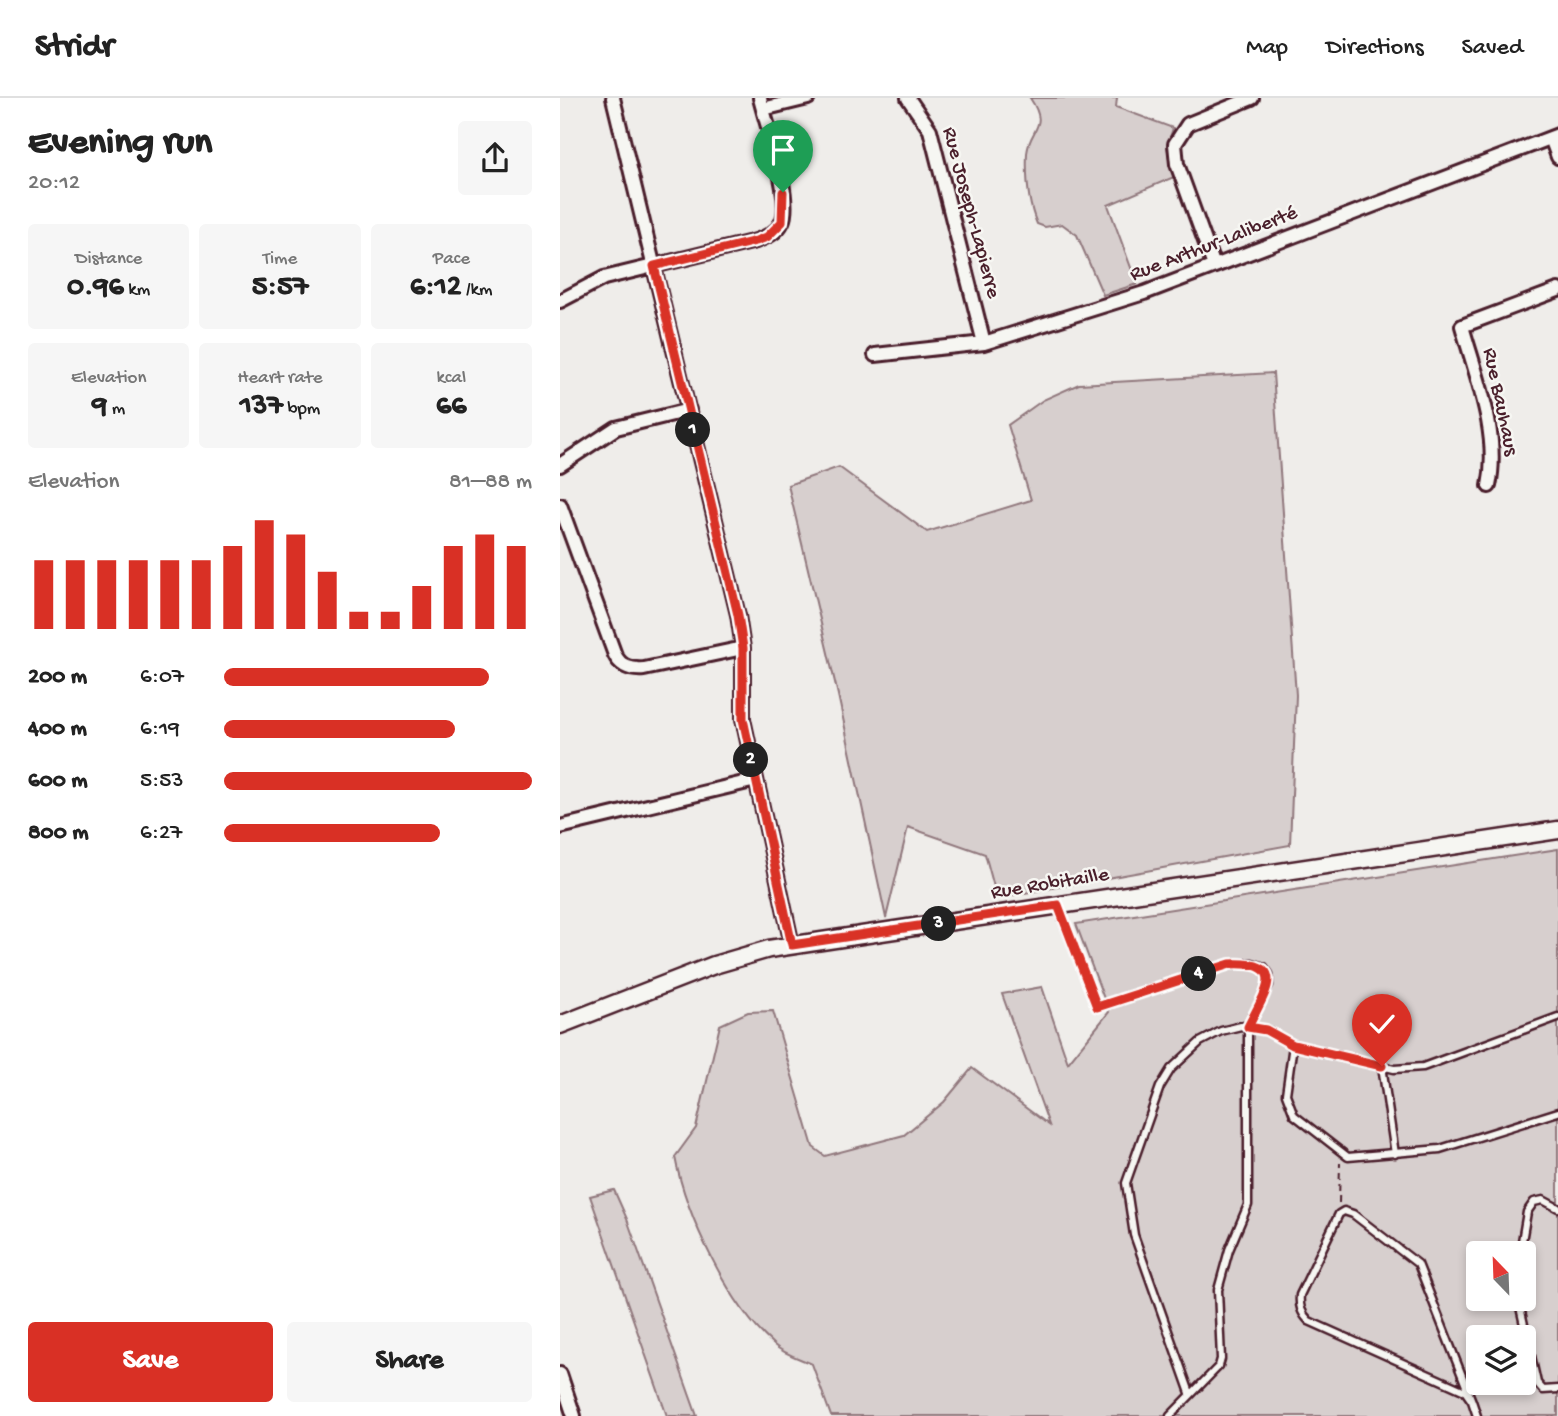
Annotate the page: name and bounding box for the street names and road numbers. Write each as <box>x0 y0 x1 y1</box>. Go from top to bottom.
street label: Rue Joseph-Lapierre <box>935 125 1005 302</box>
street label: Rue Arthur-Laliberté <box>1127 201 1302 288</box>
street label: Rue Bauhaus <box>1475 346 1523 459</box>
street label: Rue Robitaille <box>989 863 1112 907</box>

